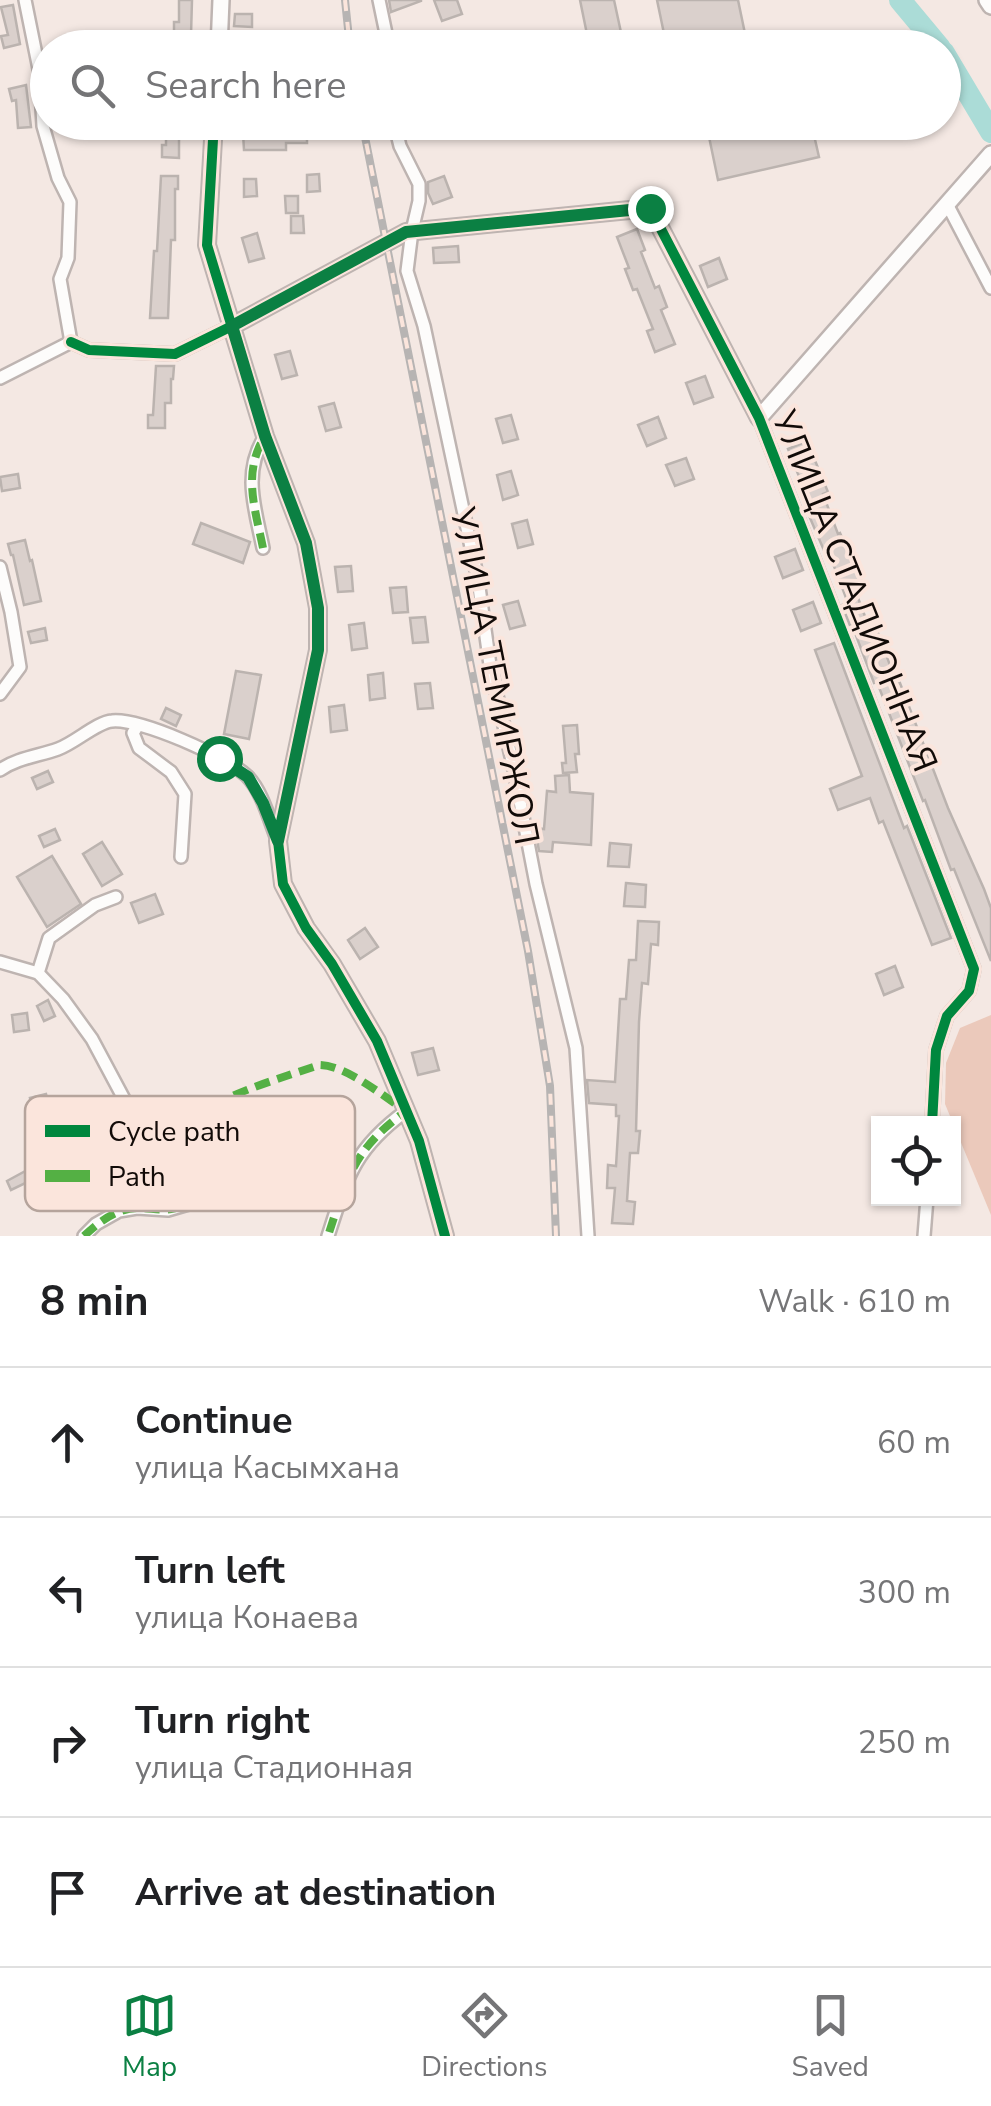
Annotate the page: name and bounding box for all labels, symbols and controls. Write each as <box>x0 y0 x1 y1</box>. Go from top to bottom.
search box <box>30 30 961 140</box>
icon: search <box>65 58 120 113</box>
text: Search here <box>145 60 346 111</box>
route end <box>628 186 674 232</box>
street label: УЛИЦА СТАДИОННАЯ <box>760 403 949 779</box>
street label: УЛИЦА ТЕМИРЖОЛ <box>439 503 550 849</box>
route start <box>197 736 243 782</box>
legend <box>25 1096 355 1211</box>
text: Cycle path <box>108 1113 240 1151</box>
map controls <box>871 1116 961 1206</box>
button: locate <box>871 1116 961 1206</box>
text: Path <box>108 1158 166 1196</box>
text: 8 min <box>40 1273 149 1330</box>
text: Walk · 610 m <box>758 1280 951 1323</box>
text: Continue <box>135 1395 293 1446</box>
icon: ahead <box>40 1415 95 1470</box>
text: 60 m <box>877 1421 951 1464</box>
text: улица Касымхана <box>135 1446 400 1489</box>
text: Turn left <box>135 1545 285 1596</box>
icon: left <box>40 1565 95 1620</box>
text: 300 m <box>858 1571 951 1614</box>
text: улица Конаева <box>135 1596 359 1639</box>
text: Turn right <box>135 1695 310 1746</box>
icon: right <box>40 1715 95 1770</box>
text: 250 m <box>858 1721 951 1764</box>
text: улица Стадионная <box>135 1746 413 1789</box>
icon: arrive <box>40 1865 95 1920</box>
text: Arrive at destination <box>135 1867 496 1918</box>
tab: Map <box>122 1988 177 2086</box>
tab: Directions <box>421 1988 547 2086</box>
tab: Saved <box>792 1988 869 2086</box>

